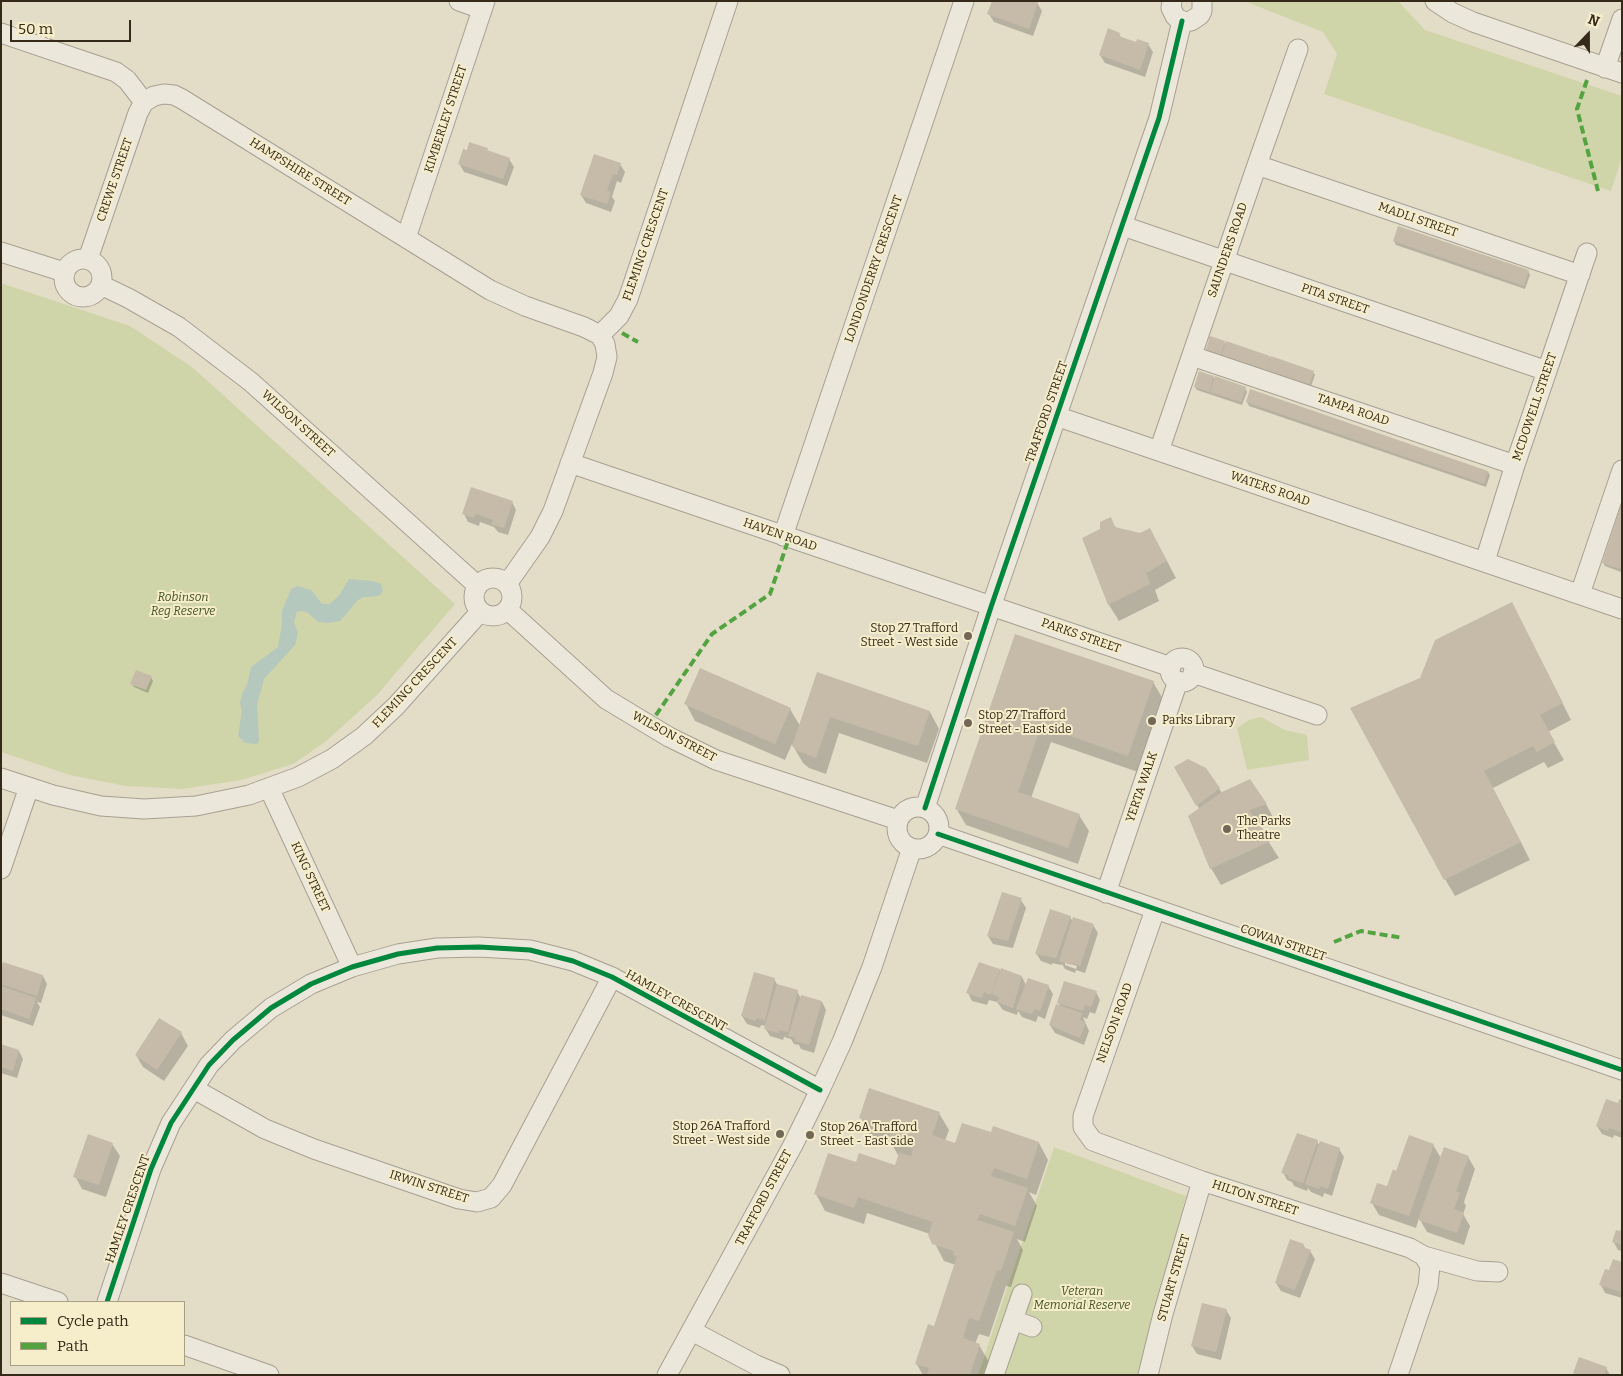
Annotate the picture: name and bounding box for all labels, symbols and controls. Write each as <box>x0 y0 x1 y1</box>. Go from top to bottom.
scale bar <box>12 10 134 42</box>
north arrow <box>1563 10 1613 60</box>
text: N <box>1586 11 1602 31</box>
text: 50 m <box>18 20 53 38</box>
street label: KIMBERLEY STREET <box>422 63 470 175</box>
street label: HAMPSHIRE STREET <box>247 135 353 209</box>
street label: CREWE STREET <box>94 136 136 224</box>
street label: FLEMING CRESCENT <box>620 187 672 303</box>
street label: LONDONDERRY CRESCENT <box>842 194 906 344</box>
street label: MADLI STREET <box>1376 200 1460 240</box>
street label: SAUNDERS ROAD <box>1205 201 1251 299</box>
street label: PITA STREET <box>1299 281 1371 317</box>
street label: MCDOWELL STREET <box>1510 351 1560 463</box>
street label: TRAFFORD STREET <box>1023 359 1071 465</box>
street label: WILSON STREET <box>259 387 337 461</box>
street label: TAMPA ROAD <box>1315 391 1391 429</box>
street label: WATERS ROAD <box>1228 469 1312 509</box>
street label: HAVEN ROAD <box>741 516 819 554</box>
park label: Robinson Reg Reserve <box>151 591 215 619</box>
street label: PARKS STREET <box>1039 616 1123 656</box>
place label: Stop 27 Trafford Street - West side <box>860 622 958 650</box>
marker: Stop 27 Trafford Street - West side <box>962 630 974 642</box>
street label: FLEMING CRESCENT <box>369 635 461 731</box>
street label: WILSON STREET <box>629 709 719 765</box>
place label: Stop 27 Trafford Street - East side <box>978 709 1071 737</box>
place label: Parks Library <box>1162 714 1235 728</box>
marker: Parks Library <box>1146 715 1158 727</box>
marker: Stop 27 Trafford Street - East side <box>962 717 974 729</box>
street label: YERTA WALK <box>1123 750 1161 824</box>
place label: The Parks Theatre <box>1237 815 1291 843</box>
marker: The Parks Theatre <box>1221 823 1233 835</box>
street label: KING STREET <box>287 840 333 914</box>
street label: COWAN STREET <box>1238 922 1328 964</box>
street label: HAMLEY CRESCENT <box>623 967 729 1035</box>
street label: NELSON ROAD <box>1094 981 1136 1065</box>
place label: Stop 26A Trafford Street - West side <box>672 1120 770 1148</box>
place label: Stop 26A Trafford Street - East side <box>820 1121 917 1149</box>
marker: Stop 26A Trafford Street - West side <box>774 1128 786 1140</box>
marker: Stop 26A Trafford Street - East side <box>804 1129 816 1141</box>
street label: TRAFFORD STREET <box>733 1148 795 1248</box>
street label: HAMLEY CRESCENT <box>103 1153 153 1265</box>
street label: IRWIN STREET <box>388 1167 470 1207</box>
street label: HILTON STREET <box>1210 1177 1300 1219</box>
street label: STUART STREET <box>1155 1233 1193 1323</box>
park label: Veteran Memorial Reserve <box>1034 1285 1130 1313</box>
legend <box>10 1301 185 1366</box>
text: Cycle path <box>57 1312 129 1330</box>
text: Path <box>57 1337 88 1355</box>

